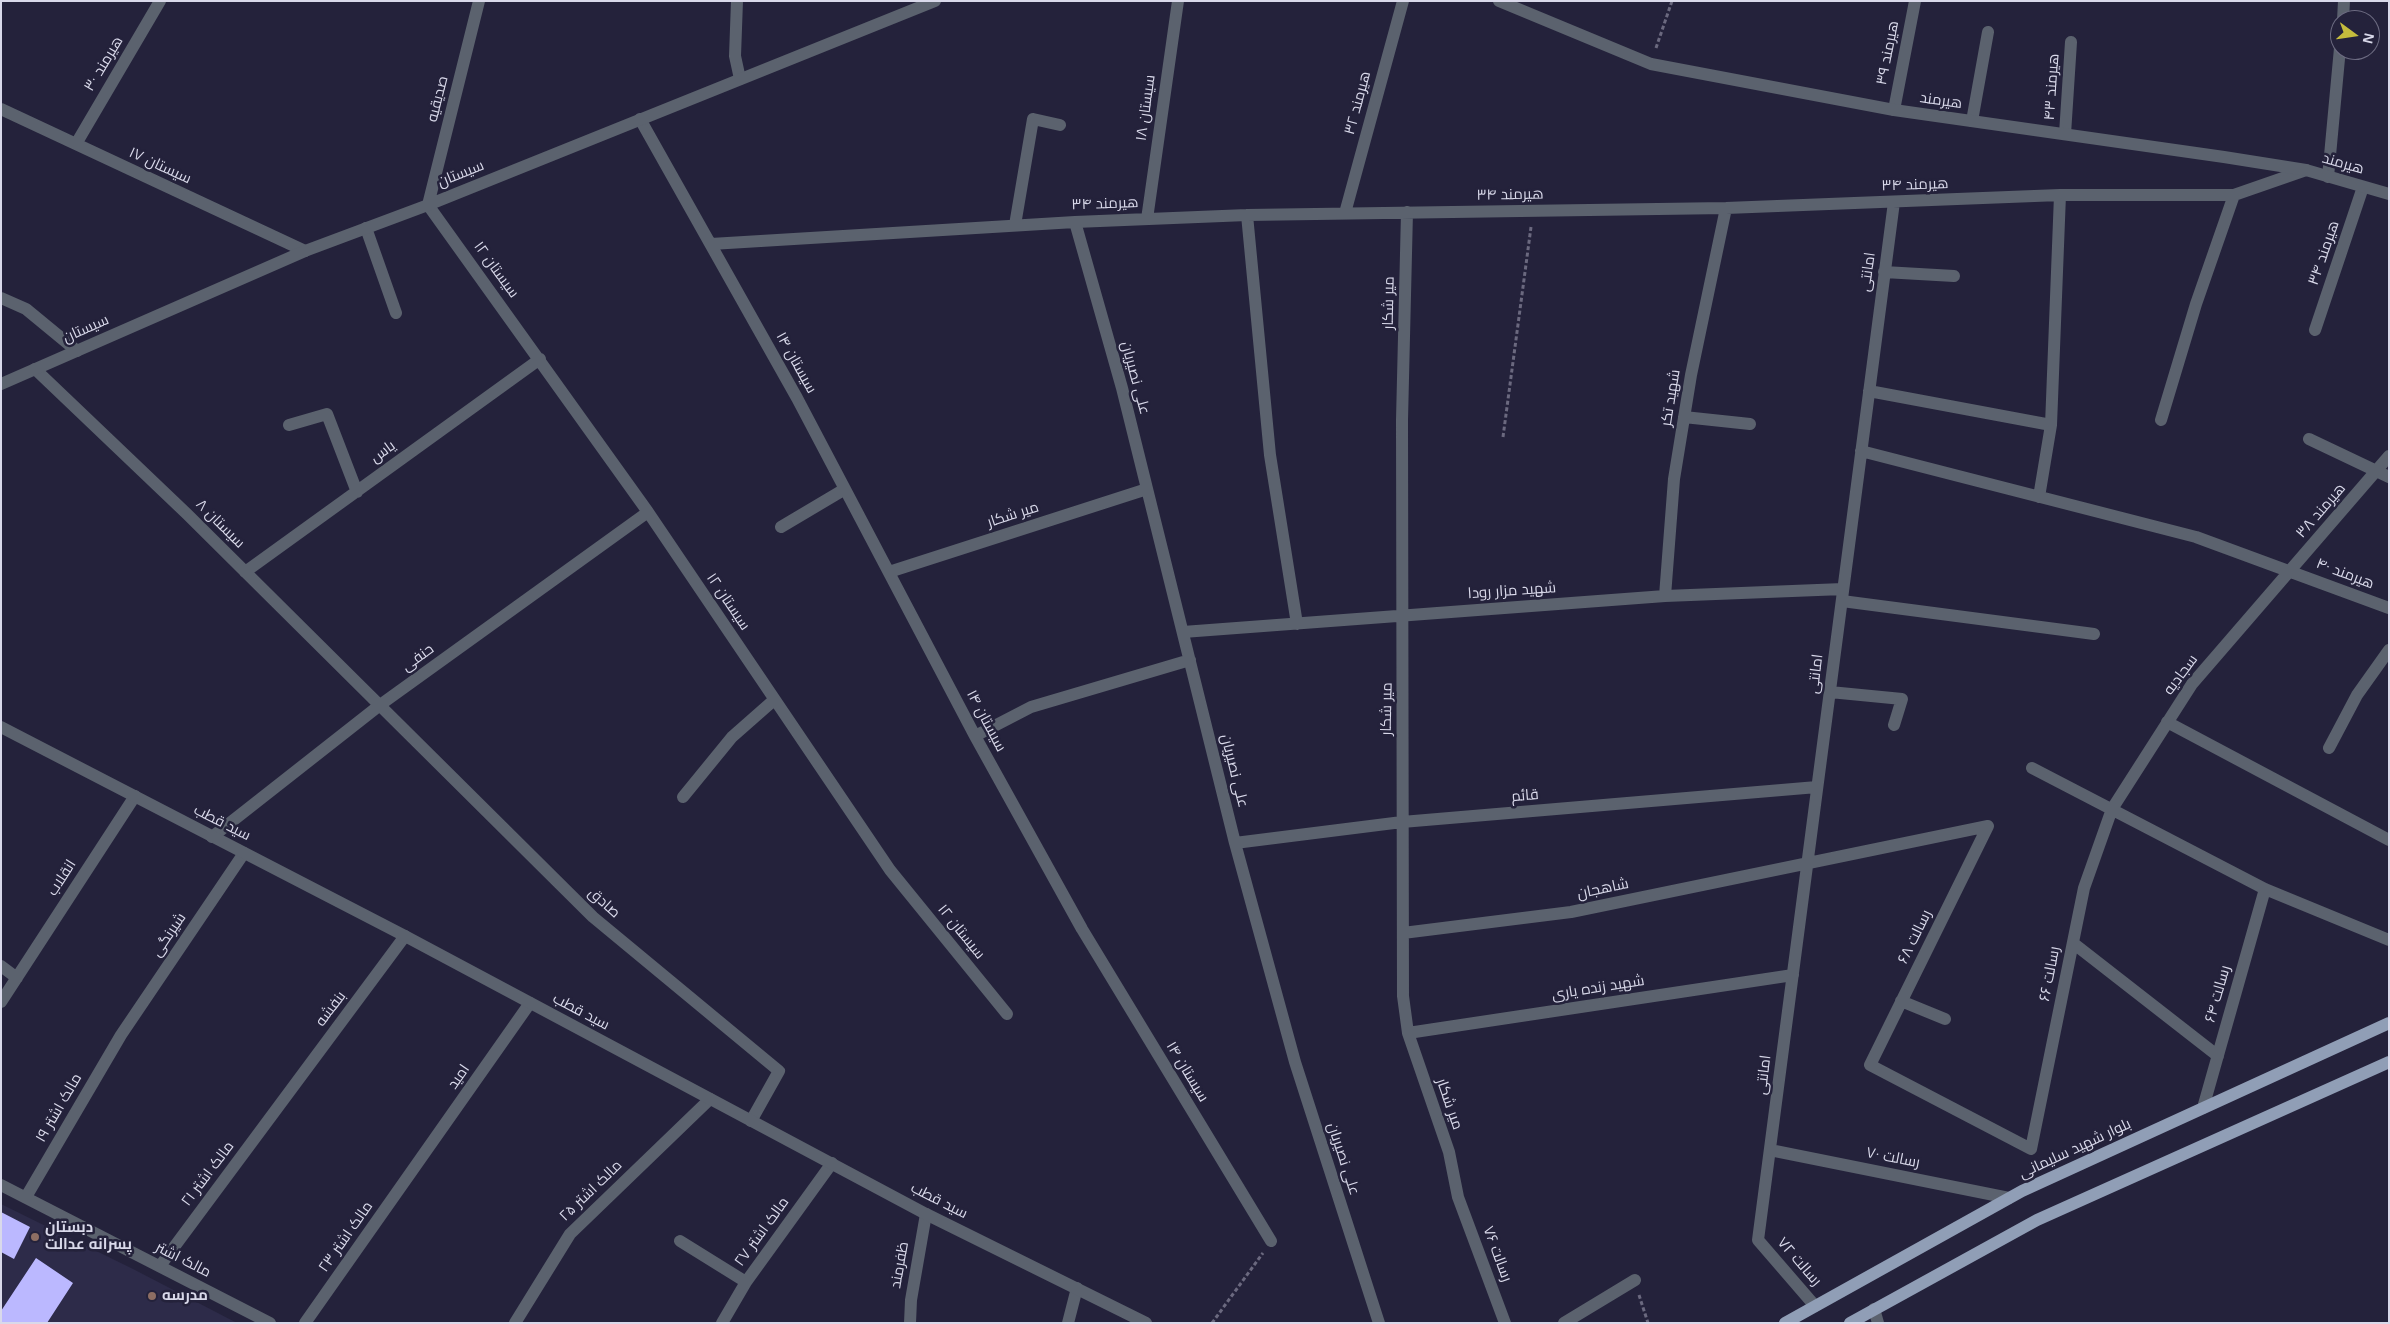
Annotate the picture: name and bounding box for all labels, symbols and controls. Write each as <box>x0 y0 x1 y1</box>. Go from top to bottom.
north arrow <box>2330 10 2380 60</box>
street label: هیرمند ۳۹ <box>1873 19 1903 87</box>
text: N <box>2360 32 2378 45</box>
street label: هیرمند ۳۰ <box>81 33 127 95</box>
street label: هیرمند ۴۳ <box>2041 53 2063 121</box>
street label: هیرمند ۳۲ <box>1341 69 1375 137</box>
street label: صدیقیه <box>424 74 452 124</box>
street label: سیستان ۱۸ <box>1132 74 1160 142</box>
street label: هیرمند <box>1918 89 1964 113</box>
street label: سیستان ۱۷ <box>126 144 194 188</box>
street label: هیرمند <box>2320 149 2366 179</box>
street label: سیستان <box>435 157 487 191</box>
street label: هیرمند ۳۴ <box>1881 175 1949 195</box>
street label: هیرمند ۳۴ <box>1476 185 1544 205</box>
street label: هیرمند ۳۴ <box>1071 194 1139 214</box>
street label: هیرمند ۳۴ <box>2305 218 2343 288</box>
street label: سیستان ۱۲ <box>470 238 522 302</box>
street label: امانتی <box>1856 251 1880 293</box>
street label: میر شکار <box>1380 276 1398 330</box>
street label: سیستان <box>60 311 112 347</box>
street label: سیستان ۱۴ <box>772 329 820 397</box>
street label: علی نصیریان <box>1117 339 1153 417</box>
street label: شهید تکر <box>1658 368 1684 428</box>
street label: یاس <box>367 437 399 467</box>
street label: هیرمند ۳۸ <box>2292 480 2350 542</box>
street label: سیستان ۸ <box>192 496 248 552</box>
street label: میر شکار <box>985 498 1041 532</box>
street label: هیرمند ۴۰ <box>2313 555 2377 593</box>
street label: سیستان ۱۲ <box>702 570 754 634</box>
street label: شهید مزار رودا <box>1467 579 1557 603</box>
street label: حنفی <box>398 640 438 676</box>
street label: سجادیه <box>2160 651 2202 699</box>
street label: امانتی <box>1805 653 1827 695</box>
street label: میر شکار <box>1378 682 1396 736</box>
street label: سیستان ۱۴ <box>962 687 1010 755</box>
street label: علی نصیریان <box>1216 732 1252 810</box>
street label: قائم <box>1511 786 1539 806</box>
street label: سید قطب <box>190 801 254 845</box>
street label: انقلاب <box>44 857 80 899</box>
street label: شاهجان <box>1576 875 1630 903</box>
street label: صادق <box>584 884 624 922</box>
street label: سیستان ۱۲ <box>933 901 989 963</box>
street label: رسالت ۶۸ <box>1894 907 1936 967</box>
street label: شیرنگی <box>148 910 190 960</box>
street label: رسالت ۶۶ <box>2036 945 2064 1003</box>
street label: رسالت ۶۴ <box>2201 963 2235 1025</box>
street label: شهید زنده یاری <box>1550 972 1646 1004</box>
street label: بنفشه <box>312 988 350 1030</box>
street label: سید قطب <box>550 990 612 1034</box>
street label: سیستان ۱۴ <box>1162 1039 1212 1105</box>
street label: امانتی <box>1753 1054 1775 1096</box>
street label: امید <box>444 1061 474 1093</box>
street label: مالک اشتر ۱۹ <box>32 1070 86 1146</box>
street label: میر شکار <box>1432 1076 1466 1132</box>
street label: بلوار شهید سلیمانی <box>2016 1115 2134 1183</box>
street label: علی نصیریان <box>1323 1121 1363 1197</box>
street label: مالک اشتر ۲۱ <box>178 1138 238 1210</box>
street label: رسالت ۷۰ <box>1865 1144 1921 1172</box>
street label: مالک اشتر ۲۵ <box>556 1157 626 1225</box>
street label: سید قطب <box>907 1179 971 1223</box>
street label: مالک اشتر ۲۷ <box>731 1194 793 1270</box>
street label: مالک اشتر ۲۳ <box>315 1198 377 1276</box>
place label: دبستان پسرانه عدالت <box>45 1219 132 1254</box>
street label: رسالت ۷۶ <box>1479 1224 1515 1284</box>
marker: دبستان پسرانه عدالت <box>29 1231 41 1243</box>
street label: رسالت ۷۲ <box>1773 1234 1825 1290</box>
street label: مالک اشتر <box>152 1238 214 1282</box>
street label: ظفرمند <box>887 1240 913 1290</box>
place label: مدرسه <box>162 1287 208 1305</box>
marker: مدرسه <box>146 1290 158 1302</box>

